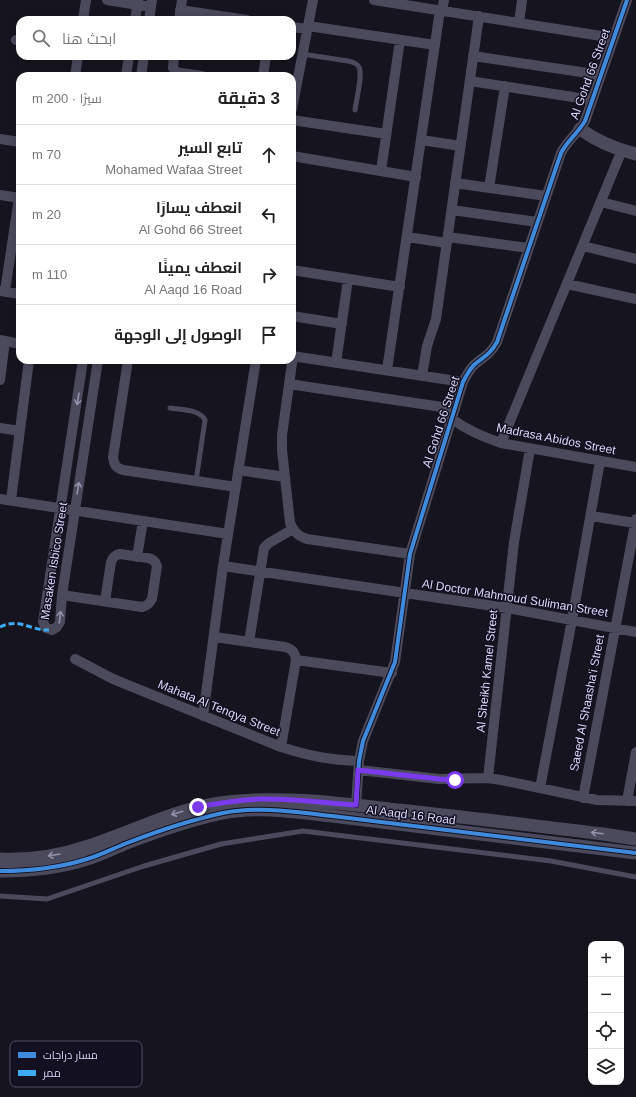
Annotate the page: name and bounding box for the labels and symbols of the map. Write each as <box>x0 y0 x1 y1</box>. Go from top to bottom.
street label: Al Gohd 66 Street <box>567 26 613 121</box>
street label: Al Gohd 66 Street <box>420 374 463 470</box>
one-way arrow <box>73 392 81 405</box>
street label: Madrasa Abidos Street <box>495 421 618 458</box>
one-way arrow <box>74 482 82 495</box>
street label: Masaken Isbico Street <box>38 501 70 621</box>
street label: Al Doctor Mahmoud Suliman Street <box>421 576 610 620</box>
street label: Al Sheikh Kamel Street <box>474 608 500 733</box>
one-way arrow <box>56 611 64 624</box>
street label: Saeed Al Shaasha'i Street <box>567 633 607 773</box>
street label: Mahata Al Tenqya Street <box>156 677 283 739</box>
route start <box>446 771 464 789</box>
route end <box>189 798 207 816</box>
street label: Al Aaqd 16 Road <box>365 803 457 827</box>
one-way arrow <box>170 810 183 817</box>
one-way arrow <box>591 830 604 837</box>
one-way arrow <box>48 851 61 859</box>
legend <box>10 1041 142 1087</box>
text: مسار دراجات <box>43 1049 98 1062</box>
text: ممر <box>42 1067 61 1080</box>

